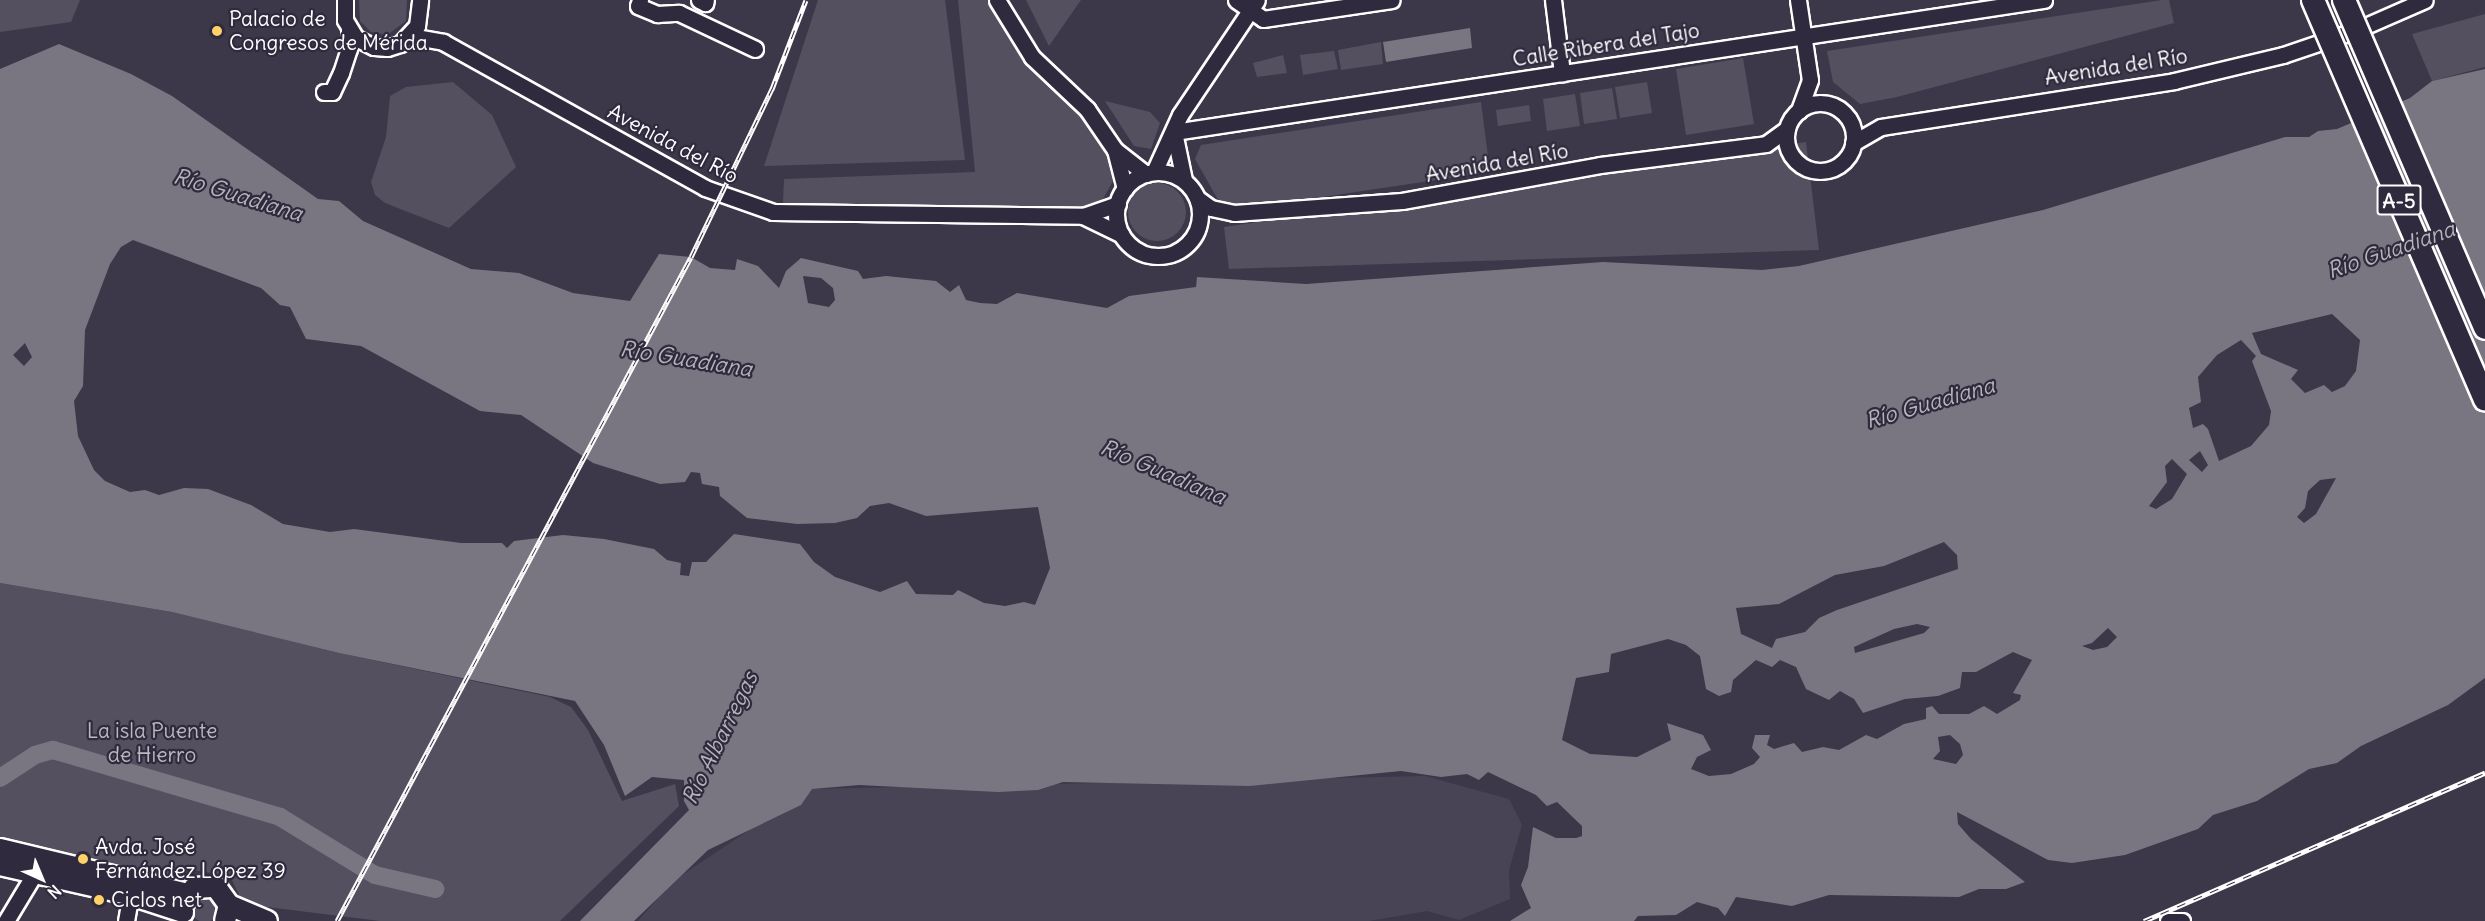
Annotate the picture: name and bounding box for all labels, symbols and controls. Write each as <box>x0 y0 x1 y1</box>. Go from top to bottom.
place label: Palacio de Congresos de Mérida <box>229 6 428 56</box>
street label: Calle Ribera del Tajo <box>1511 18 1701 72</box>
marker: Palacio de Congresos de Mérida <box>210 24 224 38</box>
street label: Avenida del Río <box>2043 43 2189 91</box>
street label: Avenida del Río <box>603 99 743 189</box>
street label: Avenida del Río <box>1424 138 1570 188</box>
water label: Río Guadiana <box>170 163 306 227</box>
road number: A-5 <box>2376 183 2422 217</box>
water label: Río Guadiana <box>2324 216 2458 284</box>
water label: Río Guadiana <box>618 336 754 382</box>
water label: Río Guadiana <box>1862 372 1998 434</box>
water label: Río Guadiana <box>1096 434 1230 510</box>
water label: Río Albarregas <box>677 667 763 809</box>
park label: La isla Puente de Hierro <box>87 718 217 768</box>
place label: Avda. José Fernández López 39 <box>95 834 286 884</box>
north arrow <box>12 849 72 909</box>
marker: Avda. José Fernández López 39 <box>76 852 90 866</box>
text: N <box>44 881 65 903</box>
place label: Ciclos net <box>111 887 202 913</box>
marker: Ciclos net <box>92 893 106 907</box>

